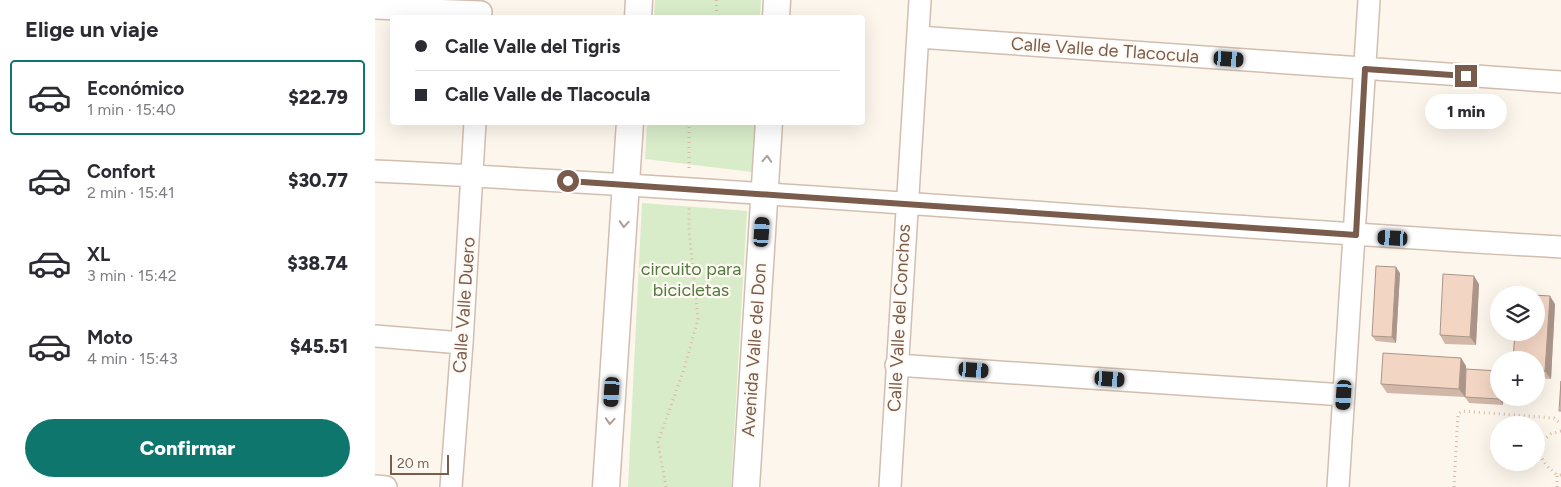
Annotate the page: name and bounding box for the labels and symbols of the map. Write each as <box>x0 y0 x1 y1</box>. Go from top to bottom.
street label: Calle Valle de Tlacocula <box>1010 32 1200 68</box>
car <box>1213 50 1244 68</box>
route end <box>1455 65 1477 87</box>
callout: 1 min <box>1425 94 1507 128</box>
one-way arrow <box>761 155 772 163</box>
route start <box>557 170 579 192</box>
car <box>753 217 770 247</box>
one-way arrow <box>618 220 629 228</box>
street label: Calle Valle del Conchos <box>883 223 915 413</box>
car <box>1377 230 1408 246</box>
street label: Calle Valle Duero <box>448 236 480 374</box>
park label: circuito para bicicletas <box>641 258 741 301</box>
street label: Avenida Valle del Don <box>737 262 771 438</box>
car <box>958 361 989 379</box>
car <box>1094 370 1125 388</box>
car <box>603 377 620 407</box>
car <box>1335 380 1352 410</box>
one-way arrow <box>605 417 616 425</box>
scale bar <box>390 452 449 475</box>

